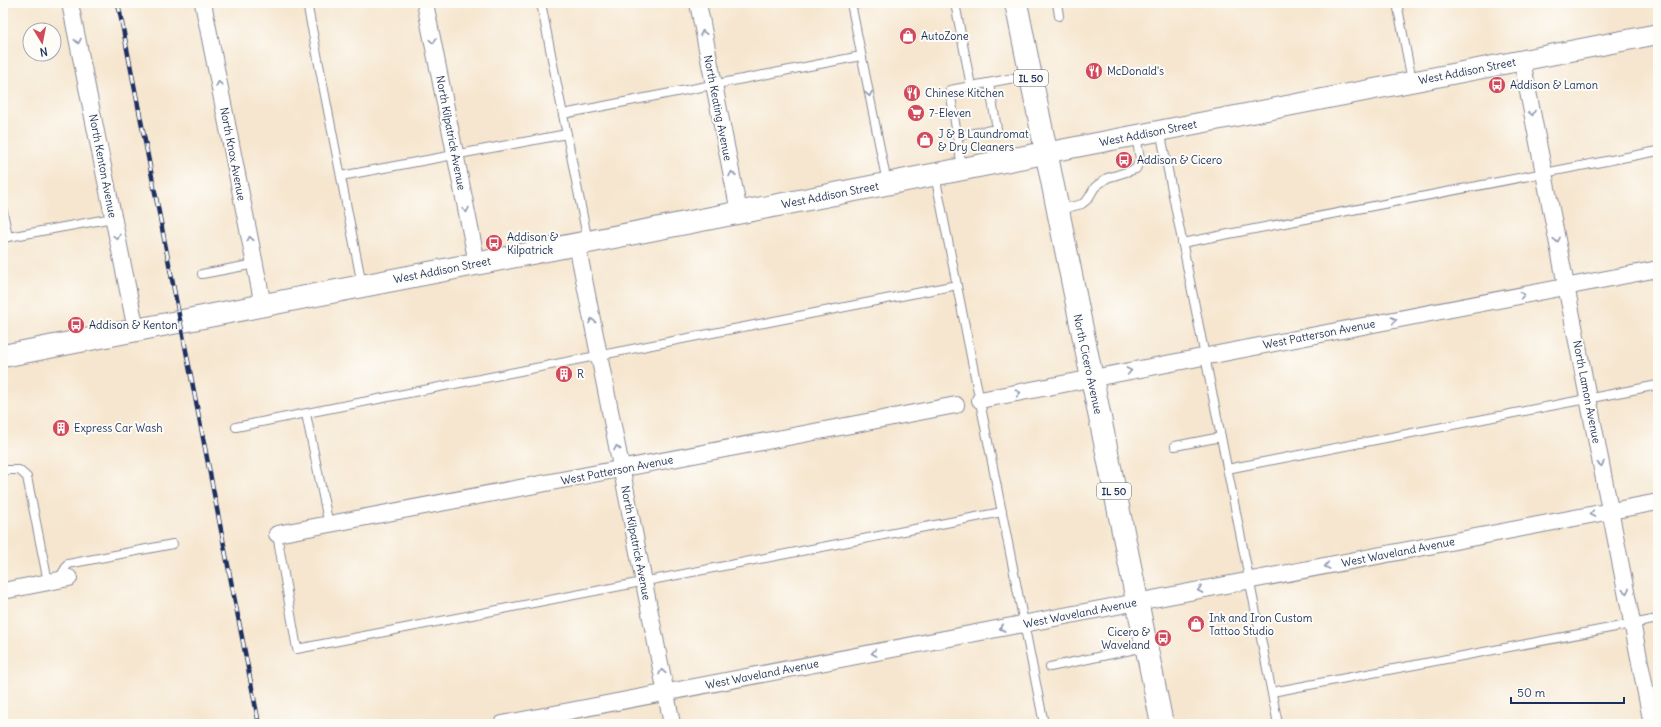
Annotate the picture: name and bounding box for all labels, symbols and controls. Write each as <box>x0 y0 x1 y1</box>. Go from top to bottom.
north arrow <box>22 22 62 62</box>
shop icon: AutoZone <box>898 26 918 46</box>
place label: AutoZone <box>921 29 969 43</box>
one-way arrow <box>700 30 708 36</box>
one-way arrow <box>73 38 82 44</box>
one-way arrow <box>428 38 436 44</box>
text: N <box>39 44 49 59</box>
street label: North Keating Avenue <box>701 54 735 162</box>
street label: West Addison Street <box>1417 55 1517 87</box>
restaurant icon: McDonald's <box>1084 61 1104 81</box>
place label: McDonald's <box>1107 64 1164 78</box>
road number: IL 50 <box>1014 70 1048 86</box>
street label: North Kilpatrick Avenue <box>433 74 469 192</box>
bus stop icon: Addison & Lamon <box>1487 75 1507 95</box>
place label: Addison & Lamon <box>1510 78 1598 92</box>
one-way arrow <box>216 81 224 87</box>
restaurant icon: Chinese Kitchen <box>902 83 922 103</box>
place label: Chinese Kitchen <box>925 86 1004 100</box>
one-way arrow <box>864 91 873 98</box>
supermarket icon: 7-Eleven <box>906 103 926 123</box>
street label: North Knox Avenue <box>217 106 249 202</box>
place label: 7-Eleven <box>929 106 971 120</box>
one-way arrow <box>1528 110 1536 116</box>
street label: North Kenton Avenue <box>86 113 120 219</box>
street label: West Addison Street <box>1098 117 1198 149</box>
place label: J & B Laundromat & Dry Cleaners <box>938 127 1029 154</box>
shop icon: J & B Laundromat & Dry Cleaners <box>915 130 935 150</box>
bus stop icon: Addison & Cicero <box>1114 150 1134 170</box>
place label: Addison & Cicero <box>1137 153 1222 167</box>
one-way arrow <box>728 171 736 177</box>
street label: West Addison Street <box>780 179 880 211</box>
one-way arrow <box>462 207 470 213</box>
place label: Addison & Kilpatrick <box>507 230 559 257</box>
bus stop icon: Addison & Kilpatrick <box>484 233 504 253</box>
one-way arrow <box>113 234 121 240</box>
one-way arrow <box>246 236 254 242</box>
one-way arrow <box>1553 237 1561 243</box>
street label: West Addison Street <box>392 254 492 286</box>
one-way arrow <box>1519 292 1525 300</box>
street label: North Cicero Avenue <box>1071 313 1105 415</box>
bus stop icon: Addison & Kenton <box>66 315 86 335</box>
street label: West Patterson Avenue <box>1262 316 1376 352</box>
one-way arrow <box>1391 316 1397 325</box>
place label: Addison & Kenton <box>89 318 178 332</box>
one-way arrow <box>589 318 597 324</box>
street label: North Lamon Avenue <box>1570 339 1604 445</box>
building icon: R <box>554 364 574 384</box>
place label: R <box>577 367 584 381</box>
one-way arrow <box>1126 367 1132 376</box>
one-way arrow <box>1015 389 1021 397</box>
building icon: Express Car Wash <box>51 418 71 438</box>
place label: Express Car Wash <box>74 421 163 435</box>
one-way arrow <box>614 445 622 451</box>
street label: West Patterson Avenue <box>560 452 674 488</box>
one-way arrow <box>1597 461 1605 467</box>
road number: IL 50 <box>1097 483 1131 499</box>
street label: North Kilpatrick Avenue <box>618 484 654 602</box>
one-way arrow <box>1589 510 1595 518</box>
street label: West Waveland Avenue <box>1340 534 1456 570</box>
one-way arrow <box>1324 561 1330 569</box>
one-way arrow <box>1196 586 1203 594</box>
one-way arrow <box>1622 588 1630 595</box>
street label: West Waveland Avenue <box>1022 595 1138 631</box>
place label: Ink and Iron Custom Tattoo Studio <box>1209 611 1313 638</box>
shop icon: Ink and Iron Custom Tattoo Studio <box>1186 614 1206 634</box>
one-way arrow <box>999 623 1005 632</box>
place label: Cicero & Waveland <box>1101 625 1151 652</box>
bus stop icon: Cicero & Waveland <box>1153 628 1173 648</box>
one-way arrow <box>871 648 878 656</box>
street label: West Waveland Avenue <box>704 656 820 692</box>
one-way arrow <box>658 669 666 675</box>
scale bar <box>1511 679 1624 705</box>
text: 50 m <box>1517 685 1546 700</box>

